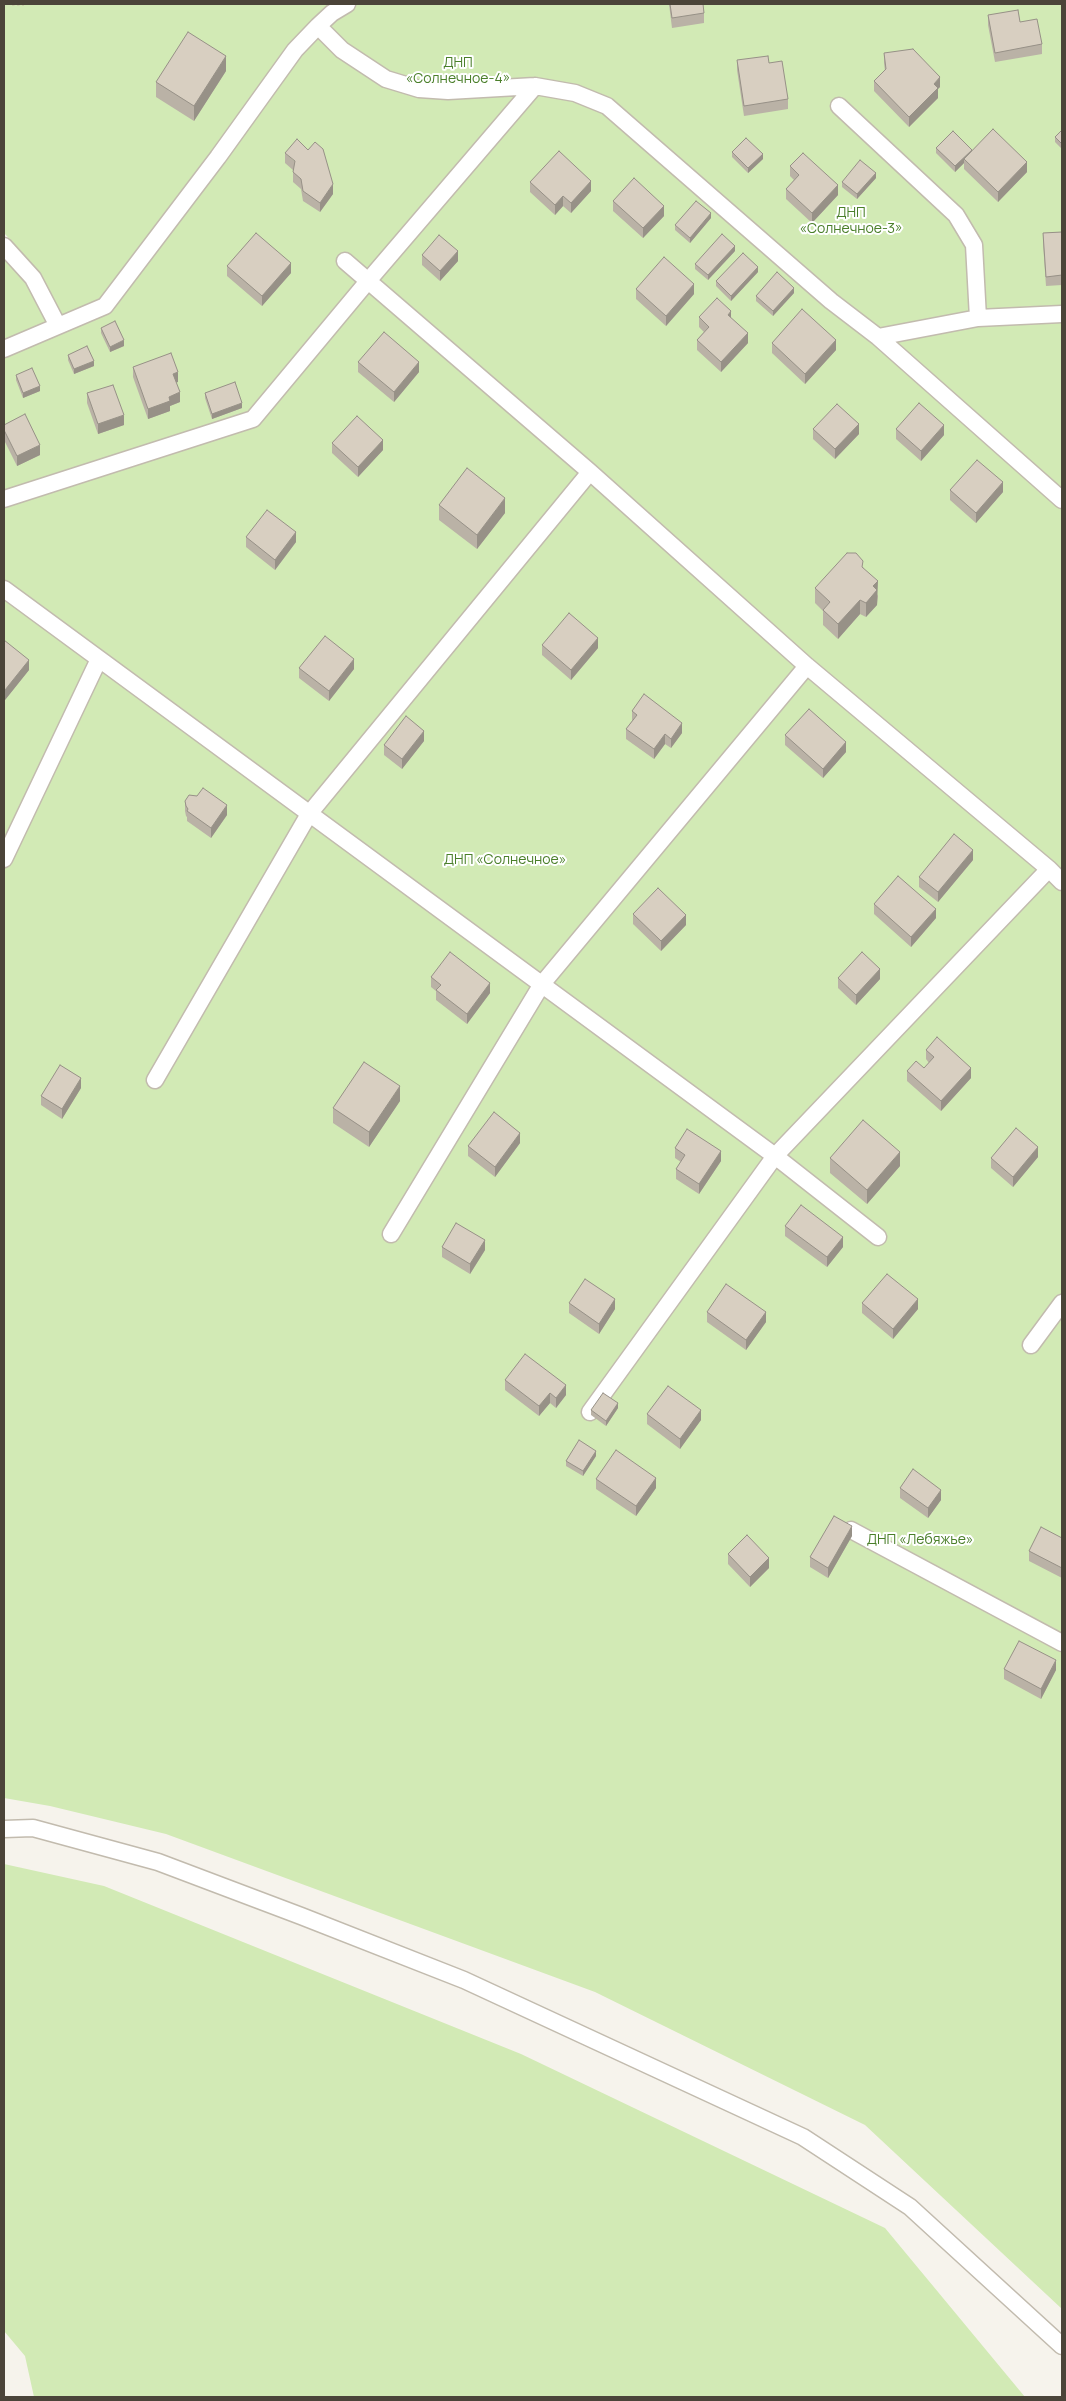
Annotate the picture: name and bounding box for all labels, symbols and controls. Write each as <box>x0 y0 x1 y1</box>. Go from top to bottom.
park label: ДНП «Солнечное-4» <box>406 55 510 88</box>
park label: ДНП «Солнечное-3» <box>799 205 903 238</box>
park label: ДНП «Солнечное» <box>444 852 566 868</box>
park label: ДНП «Лебяжье» <box>867 1532 973 1548</box>

